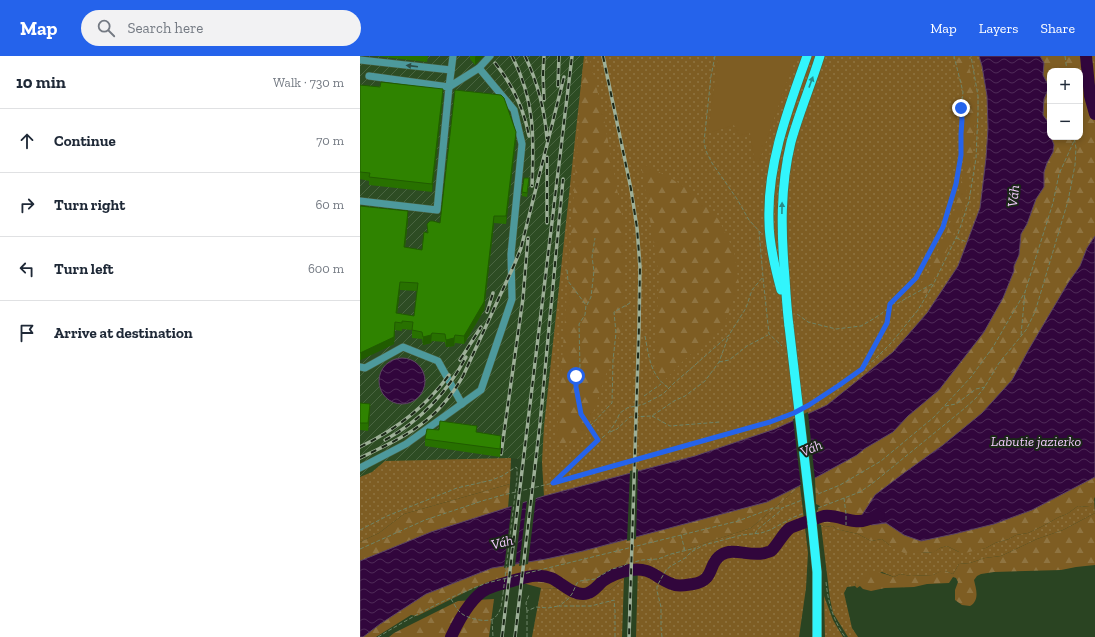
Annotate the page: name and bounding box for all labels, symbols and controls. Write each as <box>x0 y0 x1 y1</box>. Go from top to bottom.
search box <box>81 10 361 46</box>
text: Map <box>20 17 57 40</box>
icon: search <box>95 17 117 39</box>
text: Search here <box>127 19 203 37</box>
text: Map <box>930 20 957 37</box>
text: Layers <box>979 20 1018 37</box>
text: Share <box>1040 20 1075 37</box>
one-way arrow <box>406 63 418 69</box>
map controls <box>1047 68 1083 140</box>
button: + <box>1047 68 1083 104</box>
text: 10 min <box>16 72 66 92</box>
text: Walk · 730 m <box>273 75 344 90</box>
one-way arrow <box>808 75 814 87</box>
route end <box>952 99 970 117</box>
button: − <box>1047 104 1083 140</box>
icon: ahead <box>16 130 38 152</box>
text: Continue <box>54 132 116 150</box>
text: 70 m <box>316 133 344 148</box>
water label: Váh <box>1004 184 1023 208</box>
icon: right <box>16 194 38 216</box>
text: Turn right <box>54 196 125 214</box>
text: 60 m <box>315 197 344 212</box>
one-way arrow <box>779 201 785 214</box>
icon: left <box>16 258 38 280</box>
text: Turn left <box>54 260 114 278</box>
text: 600 m <box>308 261 344 276</box>
icon: arrive <box>16 322 38 344</box>
text: Arrive at destination <box>54 324 193 342</box>
route start <box>567 367 585 385</box>
water label: Labutie jazierko <box>991 433 1081 450</box>
water label: Váh <box>798 436 825 461</box>
water label: Váh <box>489 532 515 553</box>

